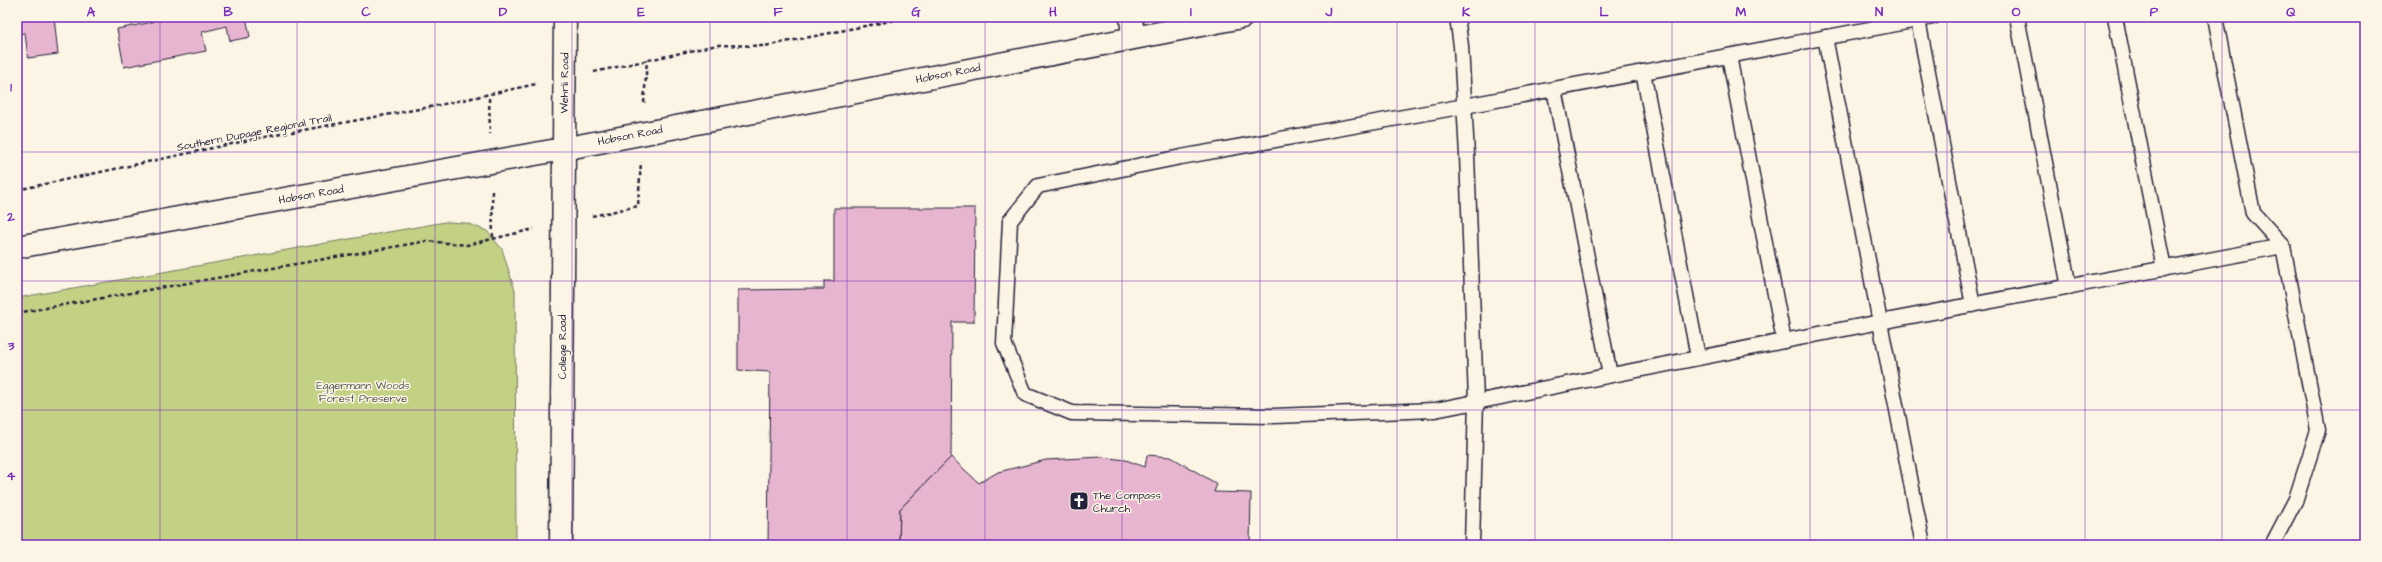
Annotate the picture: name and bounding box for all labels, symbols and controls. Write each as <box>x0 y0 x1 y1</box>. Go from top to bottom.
text: A <box>87 3 96 21</box>
text: B <box>223 3 233 21</box>
text: C <box>361 3 371 21</box>
text: D <box>499 3 508 21</box>
text: E <box>637 3 645 21</box>
text: F <box>773 3 783 21</box>
text: G <box>911 3 921 21</box>
text: H <box>1049 3 1057 21</box>
text: I <box>1190 3 1192 21</box>
text: J <box>1325 3 1333 21</box>
text: K <box>1462 3 1470 21</box>
text: L <box>1599 3 1609 21</box>
text: M <box>1736 3 1747 21</box>
text: N <box>1875 3 1883 21</box>
text: O <box>2012 3 2021 21</box>
text: P <box>2150 3 2159 21</box>
text: Q <box>2286 3 2296 21</box>
street label: Wehrli Road <box>556 52 573 114</box>
street label: Hobson Road <box>914 60 982 87</box>
text: 1 <box>10 78 12 96</box>
street label: Southern Dupage Regional Trail <box>175 110 333 156</box>
street label: Hobson Road <box>596 122 664 149</box>
street label: Hobson Road <box>277 181 345 208</box>
text: 2 <box>6 208 15 226</box>
street label: College Road <box>555 314 571 379</box>
text: 3 <box>7 337 15 355</box>
park label: Eggermann Woods Forest Preserve <box>316 378 410 406</box>
text: 4 <box>7 467 16 485</box>
place label: The Compass Church <box>1093 488 1161 516</box>
church icon: The Compass Church <box>1068 490 1090 512</box>

